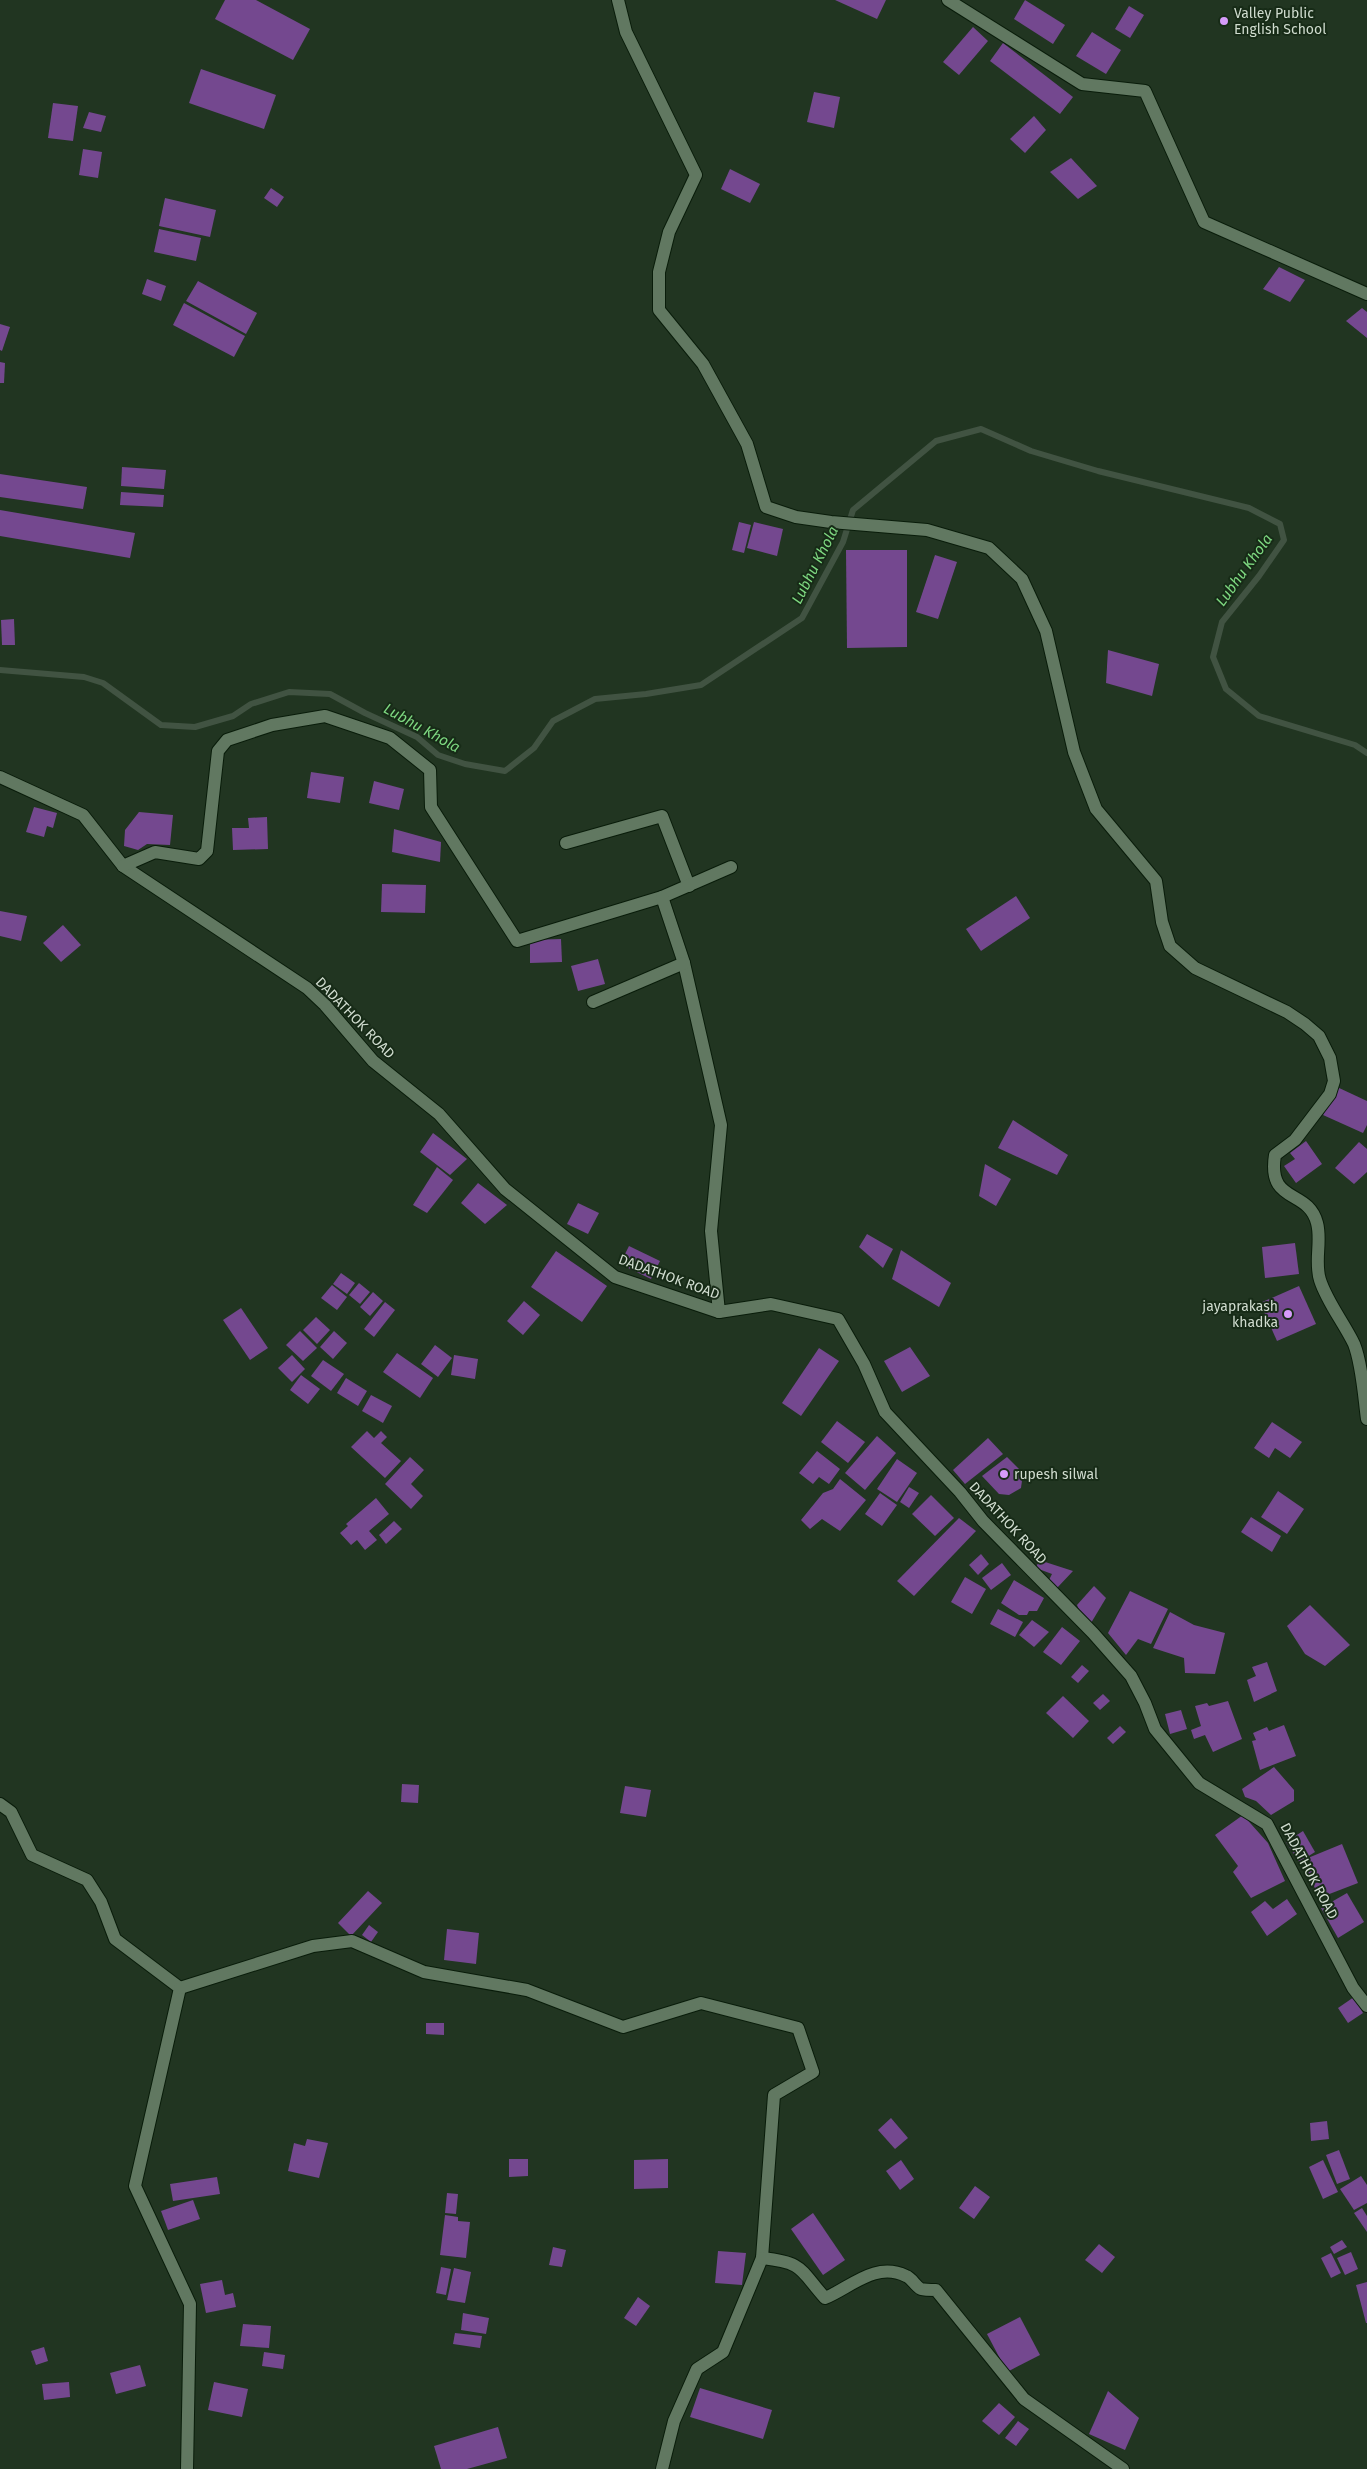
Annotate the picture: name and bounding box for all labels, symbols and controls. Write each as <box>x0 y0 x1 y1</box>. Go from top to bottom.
place label: Valley Public English School <box>1234 5 1326 38</box>
marker: Valley Public English School <box>1218 15 1230 27</box>
water label: Lubhu Khola <box>788 523 842 607</box>
water label: Lubhu Khola <box>1212 530 1276 610</box>
water label: Lubhu Khola <box>381 700 463 756</box>
street label: DADATHOK ROAD <box>312 974 398 1062</box>
street label: DADATHOK ROAD <box>616 1251 722 1303</box>
place label: jayaprakash khadka <box>1201 1298 1278 1331</box>
marker: jayaprakash khadka <box>1282 1308 1294 1320</box>
place label: rupesh silwal <box>1014 1466 1098 1483</box>
marker: rupesh silwal <box>998 1468 1010 1480</box>
street label: DADATHOK ROAD <box>965 1478 1051 1568</box>
street label: DADATHOK ROAD <box>1277 1820 1341 1922</box>

